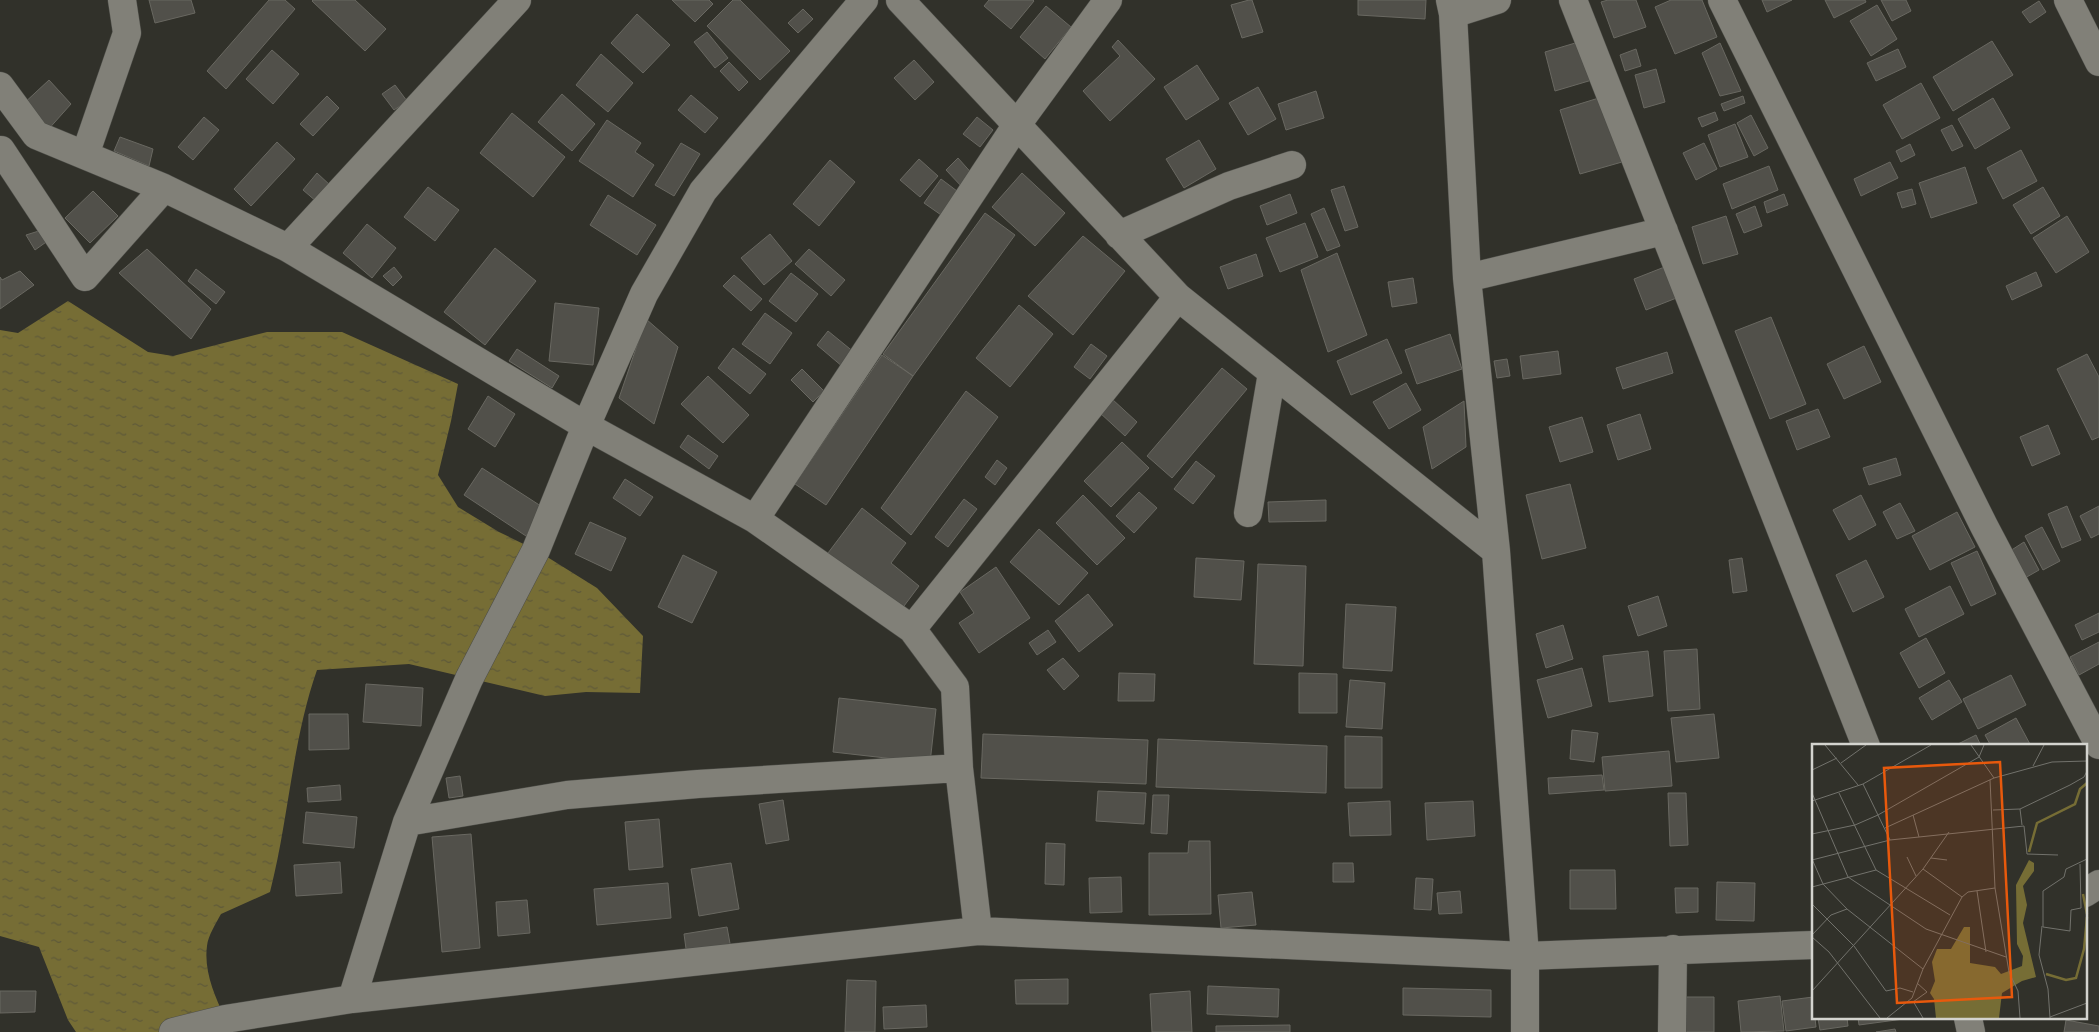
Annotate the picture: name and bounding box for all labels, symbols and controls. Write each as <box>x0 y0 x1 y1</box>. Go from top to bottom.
inset map <box>1812 744 2086 1020</box>

